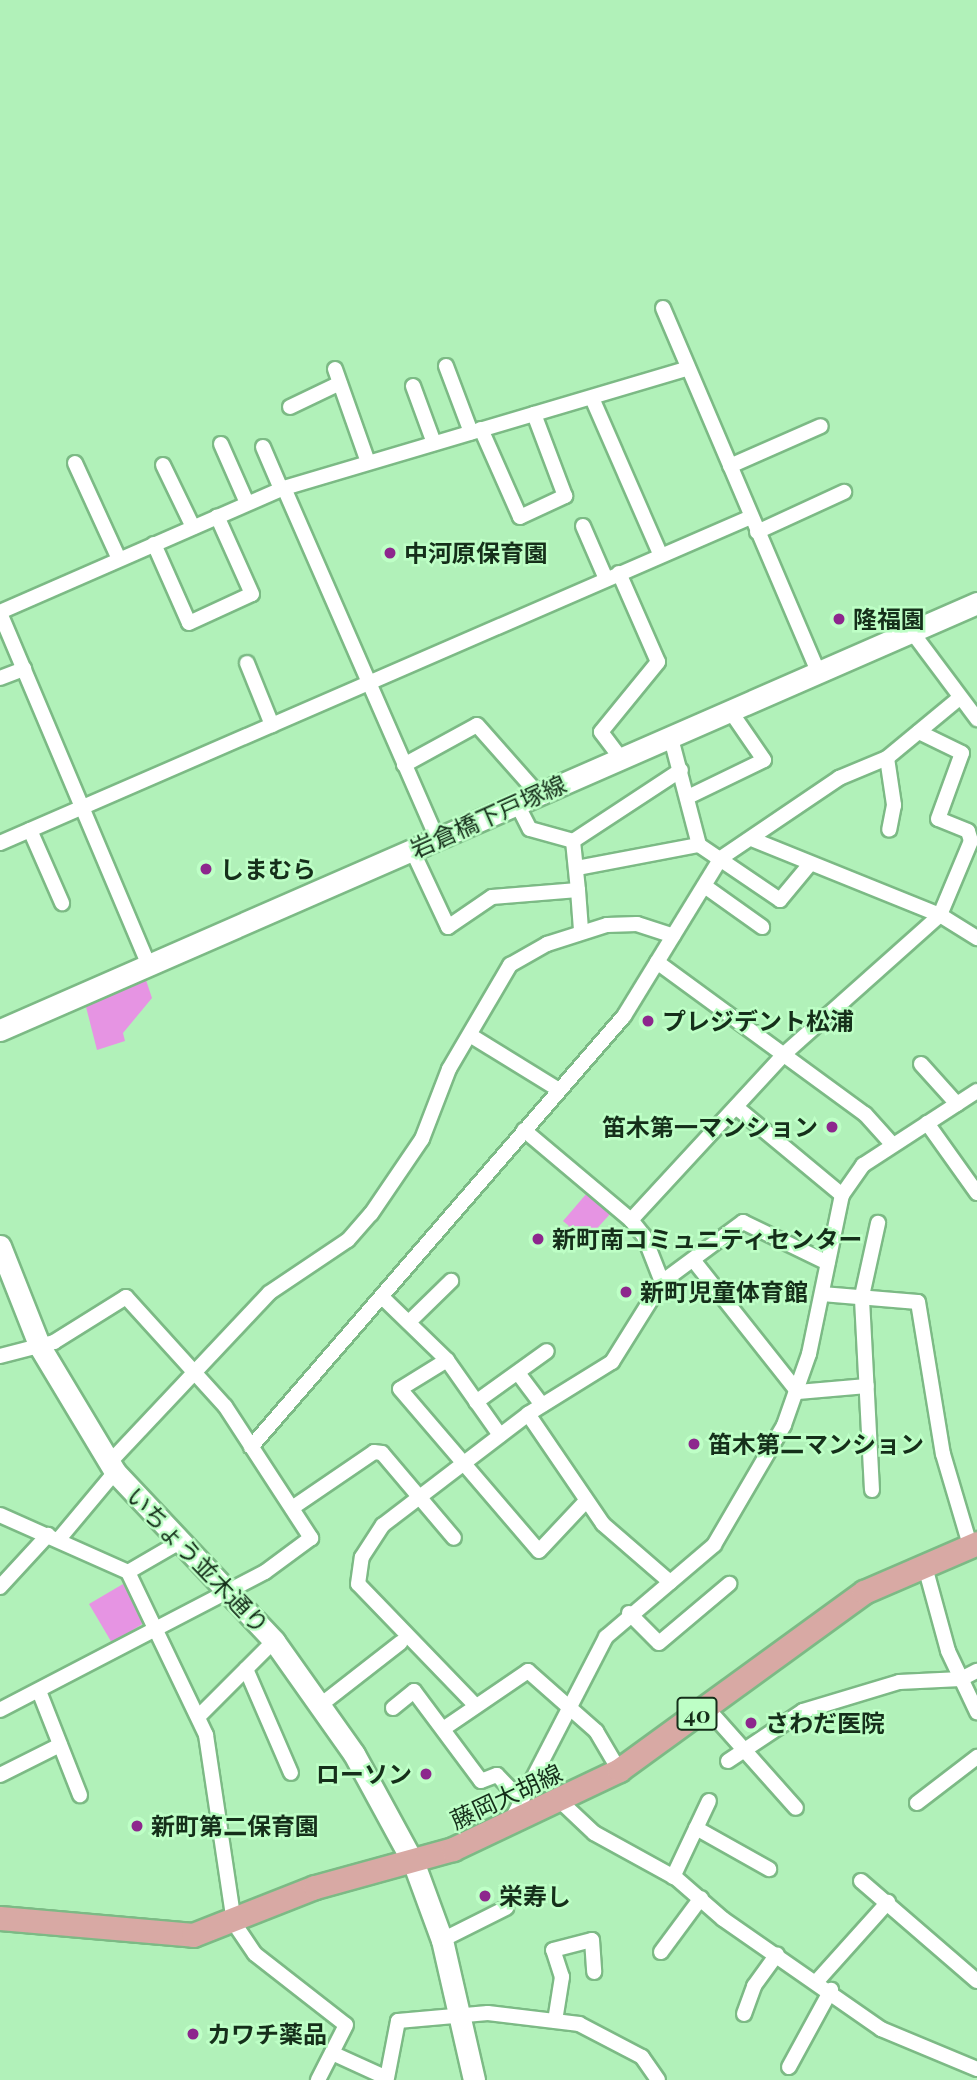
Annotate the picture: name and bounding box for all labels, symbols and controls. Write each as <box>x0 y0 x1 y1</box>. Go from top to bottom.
place label: 中河原保育園 <box>404 539 548 567</box>
marker: 中河原保育園 <box>382 545 398 561</box>
place label: 隆福園 <box>853 605 925 633</box>
marker: 隆福園 <box>831 611 847 627</box>
street label: 岩倉橋下戸塚線 <box>405 769 571 863</box>
place label: しまむら <box>220 855 316 883</box>
marker: しまむら <box>198 861 214 877</box>
place label: プレジデント松浦 <box>662 1007 854 1035</box>
marker: プレジデント松浦 <box>640 1013 656 1029</box>
place label: 笛木第一マンション <box>602 1113 818 1141</box>
marker: 笛木第一マンション <box>824 1119 840 1135</box>
place label: 新町南コミュニティセンター <box>552 1225 864 1253</box>
marker: 新町南コミュニティセンター <box>530 1231 546 1247</box>
place label: 新町児童体育館 <box>640 1278 808 1306</box>
marker: 新町児童体育館 <box>618 1284 634 1300</box>
place label: 笛木第二マンション <box>708 1430 924 1458</box>
marker: 笛木第二マンション <box>686 1436 702 1452</box>
street label: いちょう並木通り <box>121 1481 275 1639</box>
road number: 40 <box>676 1694 718 1734</box>
place label: さわだ医院 <box>765 1709 885 1737</box>
marker: さわだ医院 <box>743 1715 759 1731</box>
street label: 藤岡大胡線 <box>446 1758 566 1834</box>
place label: ローソン <box>316 1760 412 1788</box>
marker: ローソン <box>418 1766 434 1782</box>
place label: 新町第二保育園 <box>151 1812 319 1840</box>
marker: 新町第二保育園 <box>129 1818 145 1834</box>
place label: 栄寿し <box>499 1882 571 1910</box>
marker: 栄寿し <box>477 1888 493 1904</box>
place label: カワチ薬品 <box>207 2020 327 2048</box>
marker: カワチ薬品 <box>185 2026 201 2042</box>

